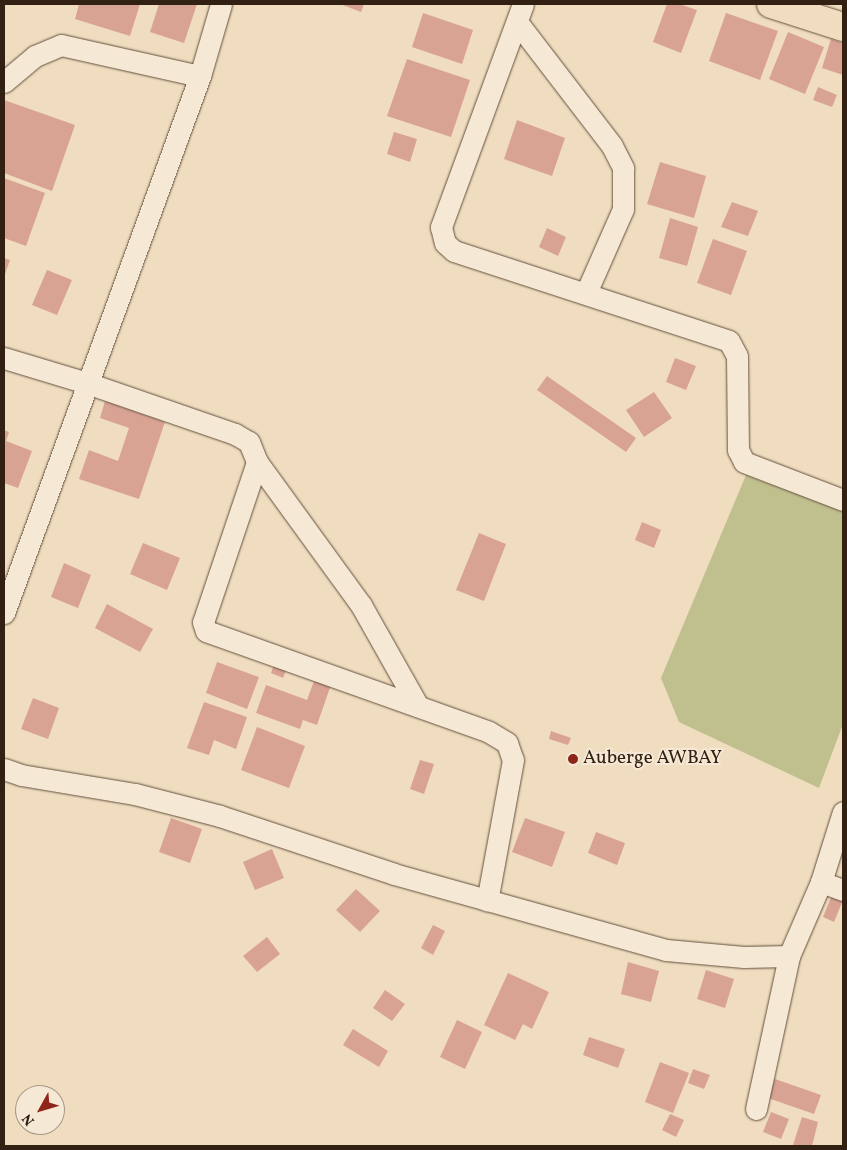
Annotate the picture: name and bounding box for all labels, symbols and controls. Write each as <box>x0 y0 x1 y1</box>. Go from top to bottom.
place label: Auberge AWBAY <box>583 748 722 770</box>
marker: Auberge AWBAY <box>567 753 579 765</box>
north arrow <box>15 1085 65 1135</box>
text: N <box>18 1109 39 1129</box>

